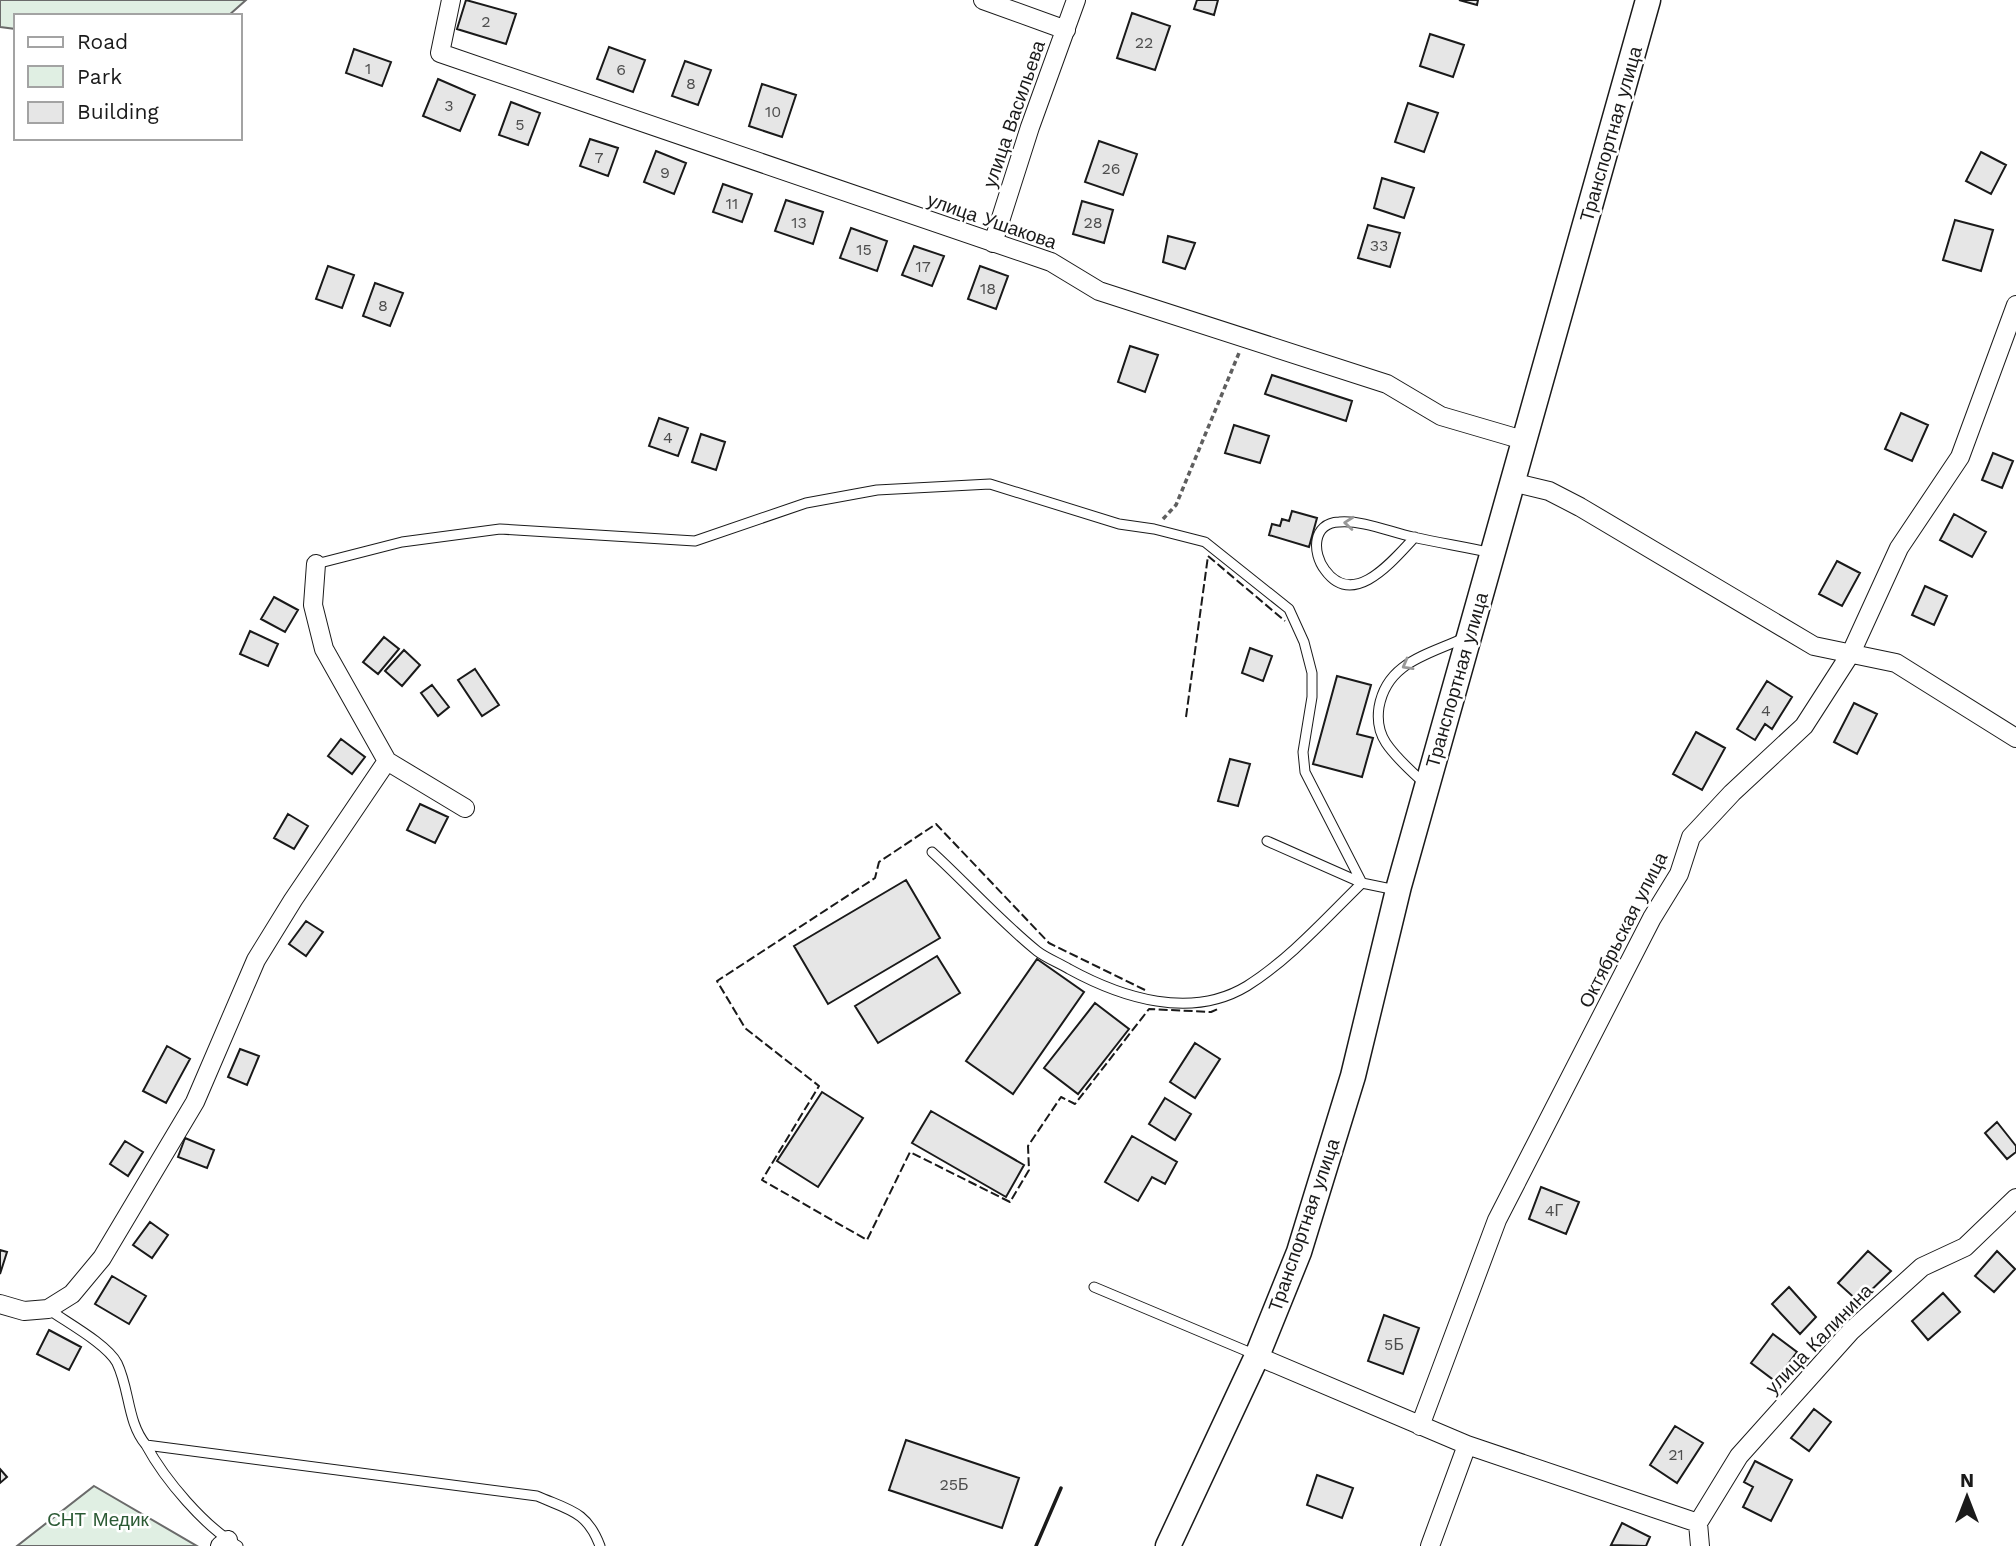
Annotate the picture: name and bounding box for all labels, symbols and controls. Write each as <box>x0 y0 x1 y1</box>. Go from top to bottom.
house number: 2 <box>481 12 491 31</box>
legend <box>14 14 242 140</box>
text: Road <box>77 29 128 54</box>
house number: 22 <box>1135 33 1153 52</box>
street label: улица Васильева <box>978 37 1050 191</box>
street label: Транспортная улица <box>1575 43 1647 224</box>
house number: 1 <box>365 59 371 78</box>
house number: 6 <box>616 60 626 79</box>
text: Park <box>77 64 122 89</box>
house number: 8 <box>686 74 696 93</box>
house number: 3 <box>444 96 454 115</box>
text: Building <box>77 99 159 124</box>
house number: 10 <box>765 102 781 121</box>
house number: 5 <box>515 115 525 134</box>
house number: 7 <box>595 148 604 167</box>
house number: 26 <box>1101 159 1121 178</box>
house number: 9 <box>660 163 670 182</box>
street label: улица Ушакова <box>924 188 1060 254</box>
house number: 11 <box>726 194 738 213</box>
house number: 13 <box>791 213 807 232</box>
house number: 28 <box>1083 213 1103 232</box>
house number: 33 <box>1370 236 1388 255</box>
house number: 15 <box>856 240 872 259</box>
house number: 17 <box>915 257 931 276</box>
house number: 18 <box>980 279 996 298</box>
house number: 8 <box>378 296 388 315</box>
house number: 4 <box>663 428 673 447</box>
one-way arrow <box>1343 516 1354 531</box>
street label: Транспортная улица <box>1421 589 1493 770</box>
one-way arrow <box>1402 657 1414 670</box>
house number: 4 <box>1761 701 1771 720</box>
street label: Октябрьская улица <box>1574 848 1672 1012</box>
street label: Транспортная улица <box>1264 1135 1345 1315</box>
house number: 4Г <box>1545 1201 1564 1220</box>
street label: улица Калинина <box>1761 1279 1878 1399</box>
house number: 5Б <box>1384 1335 1404 1354</box>
house number: 21 <box>1668 1445 1684 1464</box>
north arrow <box>1932 1462 2002 1532</box>
text: N <box>1960 1469 1974 1492</box>
house number: 25Б <box>939 1475 969 1494</box>
park label: СНТ Медик <box>47 1508 150 1531</box>

